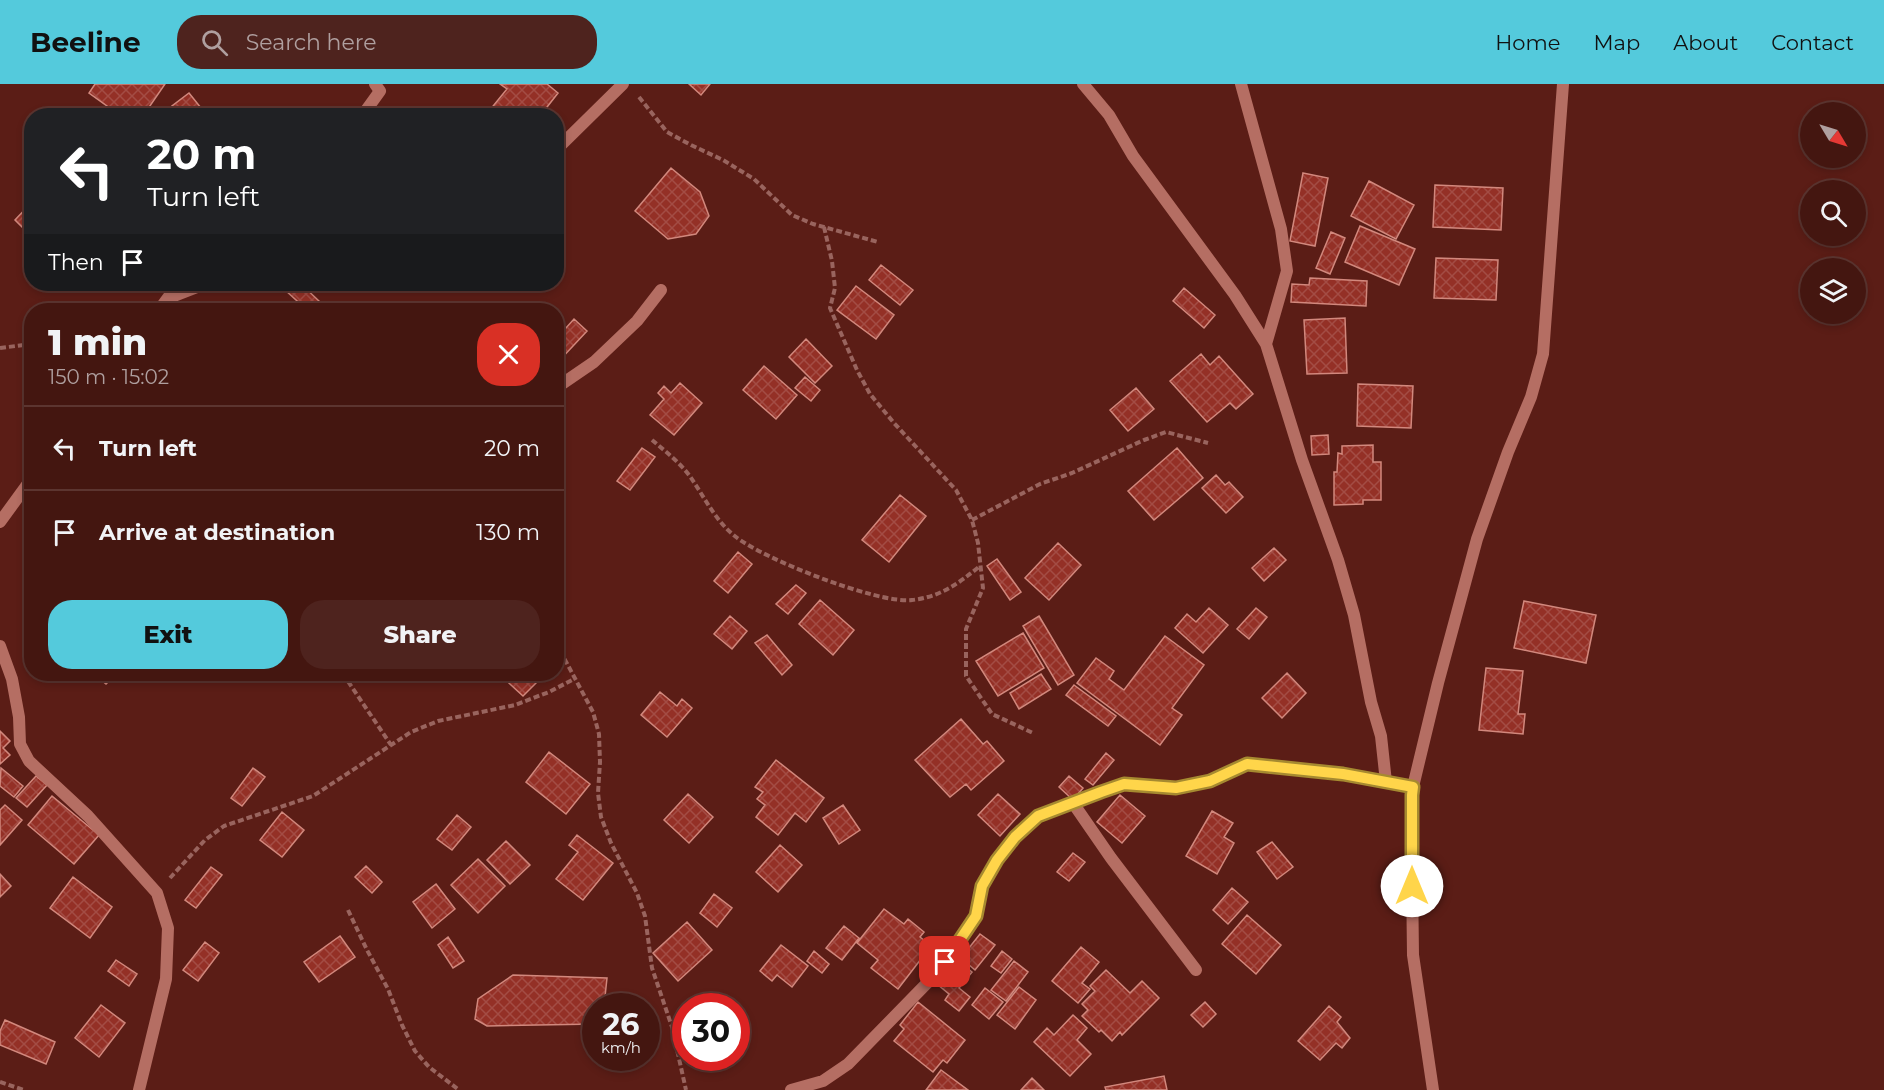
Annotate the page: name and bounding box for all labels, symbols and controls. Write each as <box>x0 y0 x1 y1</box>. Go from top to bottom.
search box <box>177 15 597 69</box>
text: Beeline <box>30 25 141 59</box>
icon: search <box>198 26 231 59</box>
text: Search here <box>246 29 377 56</box>
text: Home <box>1495 30 1560 55</box>
text: Map <box>1593 30 1640 55</box>
text: About <box>1673 30 1738 55</box>
text: Contact <box>1771 30 1854 55</box>
north arrow <box>1800 102 1866 168</box>
map controls <box>1800 102 1866 324</box>
text: 20 m <box>147 128 256 180</box>
icon: left <box>48 132 126 210</box>
text: Turn left <box>147 180 260 213</box>
button: search <box>1800 180 1866 246</box>
icon: arrive <box>116 246 149 279</box>
text: Then <box>48 249 104 276</box>
button: layers <box>1800 258 1866 324</box>
text: 1 min <box>48 320 147 364</box>
button: close <box>477 323 540 386</box>
text: 150 m · 15:02 <box>48 365 169 389</box>
icon: left <box>48 432 81 465</box>
text: Turn left <box>99 435 197 462</box>
text: 20 m <box>484 435 540 462</box>
icon: arrive <box>48 516 81 549</box>
text: Arrive at destination <box>99 519 335 546</box>
text: 130 m <box>476 519 540 546</box>
button: Exit <box>48 600 288 669</box>
button: Share <box>300 600 540 669</box>
position arrow <box>1380 854 1444 918</box>
pin <box>919 936 970 987</box>
icon: arrive <box>928 945 961 978</box>
speed limit sign: 30 <box>672 993 750 1071</box>
text: 26 <box>603 1006 639 1043</box>
text: km/h <box>601 1038 641 1057</box>

